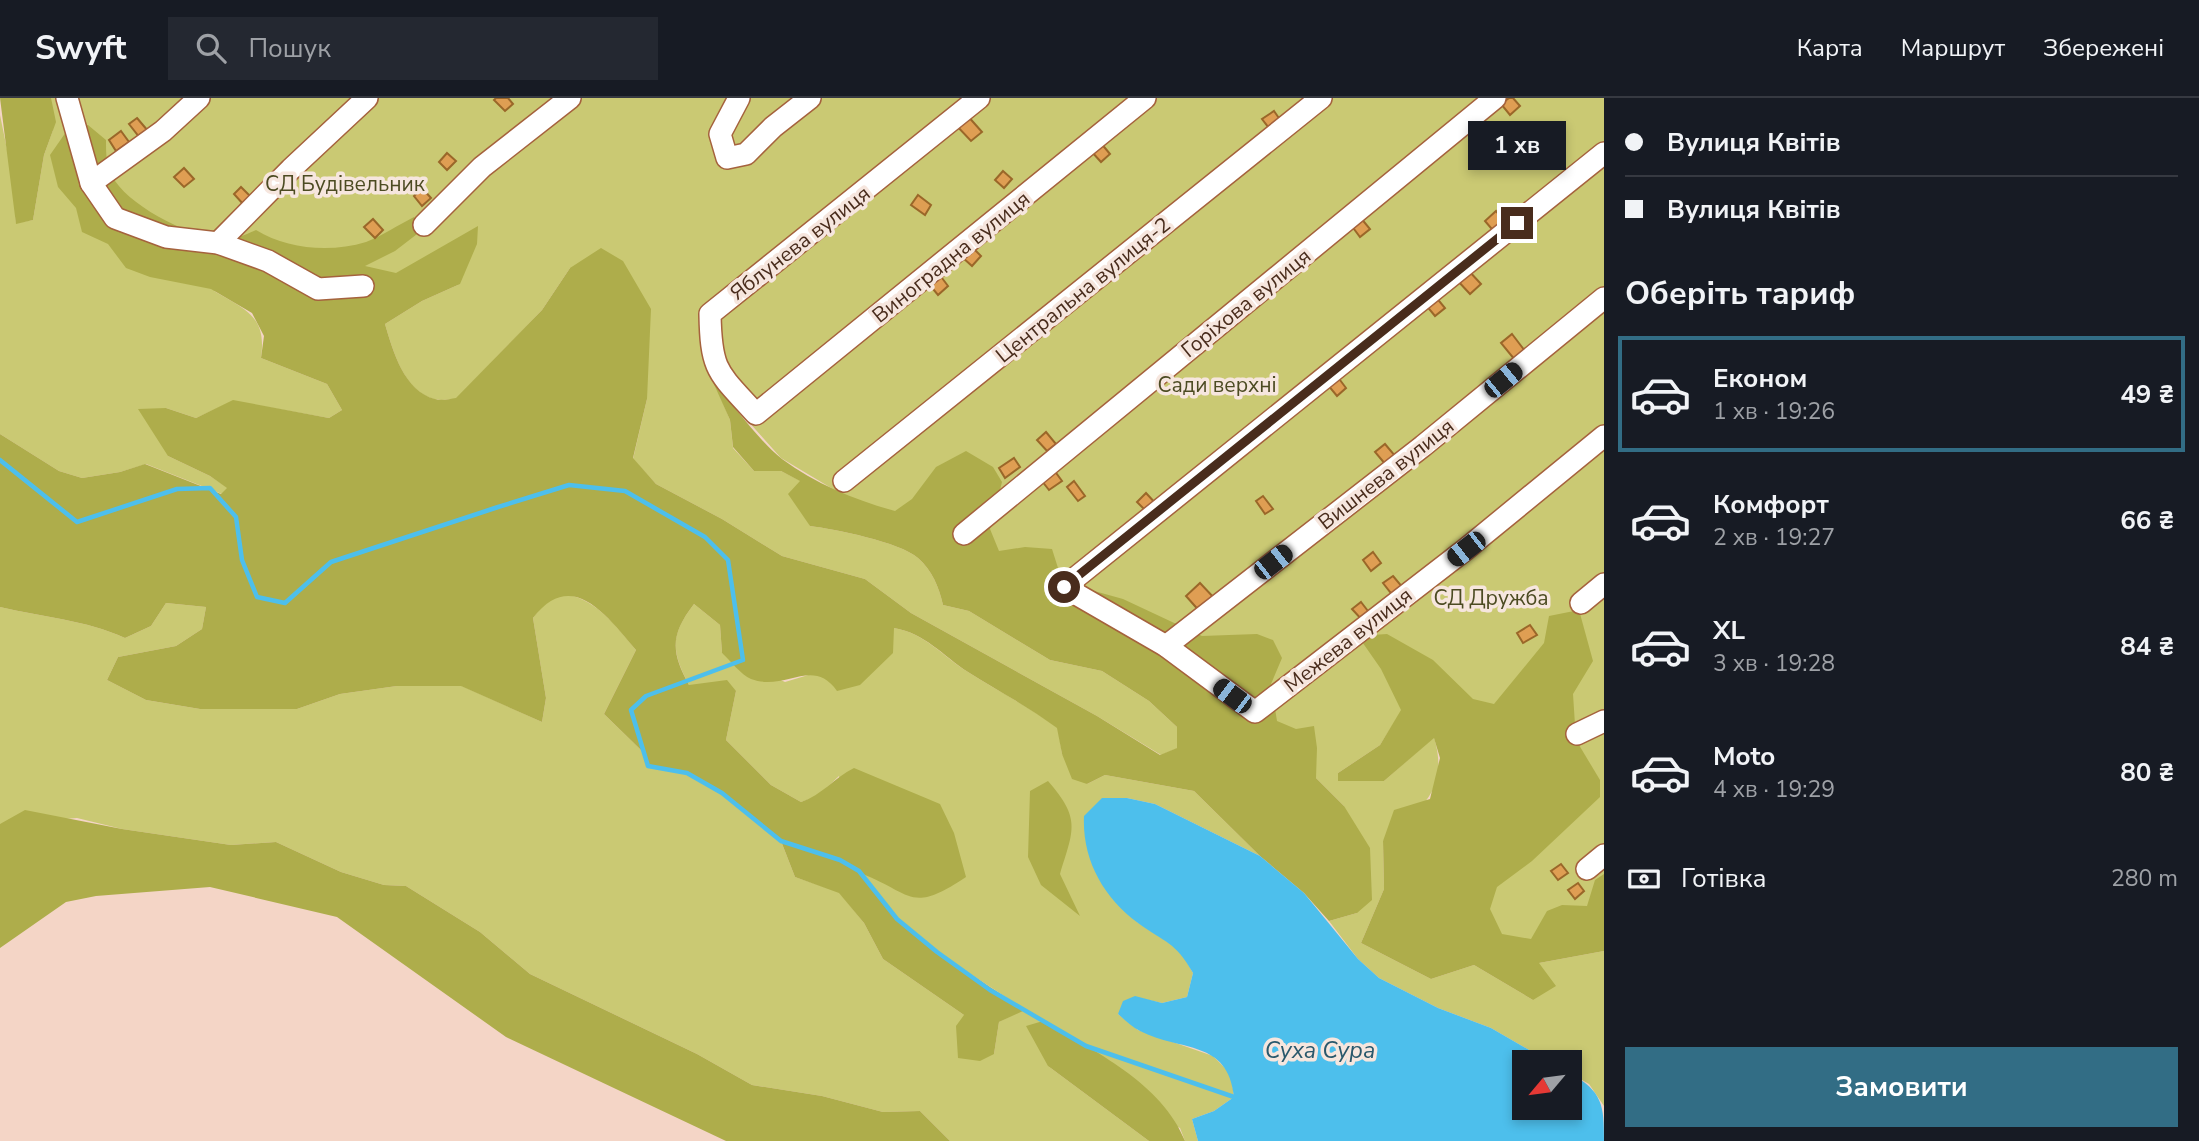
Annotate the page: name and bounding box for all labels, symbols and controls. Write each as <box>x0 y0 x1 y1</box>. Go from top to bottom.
search box <box>168 17 658 80</box>
text: Swyft <box>35 26 126 71</box>
icon: search <box>192 29 230 67</box>
text: Пошук <box>248 31 331 66</box>
text: Карта <box>1797 32 1863 64</box>
text: Маршрут <box>1901 32 2005 64</box>
text: Збережені <box>2043 32 2164 64</box>
callout: 1 хв <box>1468 122 1566 170</box>
text: Вулиця Квітів <box>1667 125 1841 160</box>
text: 1 хв <box>1494 130 1540 161</box>
park label: СД Будівельник <box>265 170 426 198</box>
street label: Яблунева вулиця <box>724 179 876 307</box>
street label: Виноградна вулиця <box>866 185 1036 329</box>
text: Вулиця Квітів <box>1667 192 1841 227</box>
route end <box>1501 207 1533 239</box>
street label: Центральна вулиця-2 <box>990 211 1176 369</box>
street label: Горіхова вулиця <box>1175 242 1317 364</box>
text: Оберіть тариф <box>1625 272 1855 315</box>
car <box>1481 359 1526 401</box>
text: Економ <box>1713 361 1807 396</box>
icon: car <box>1629 363 1692 426</box>
park label: Сади верхні <box>1157 371 1277 399</box>
text: 49 ₴ <box>2120 377 2174 412</box>
text: 1 хв · 19:26 <box>1713 396 1835 427</box>
street label: Вишнева вулиця <box>1312 412 1460 536</box>
text: Комфорт <box>1713 487 1829 522</box>
icon: car <box>1629 489 1692 552</box>
text: 66 ₴ <box>2120 503 2174 538</box>
text: 2 хв · 19:27 <box>1713 522 1835 553</box>
car <box>1443 528 1490 570</box>
car <box>1250 541 1297 583</box>
route start <box>1048 571 1080 603</box>
street label: Межева вулиця <box>1278 581 1418 699</box>
park label: СД Дружба <box>1433 584 1549 612</box>
text: XL <box>1713 613 1745 648</box>
icon: car <box>1629 615 1692 678</box>
text: 84 ₴ <box>2120 629 2174 664</box>
text: 3 хв · 19:28 <box>1713 648 1835 679</box>
car <box>1209 675 1256 717</box>
text: Moto <box>1713 739 1775 774</box>
icon: car <box>1629 741 1692 804</box>
text: 80 ₴ <box>2120 755 2174 790</box>
text: 4 хв · 19:29 <box>1713 774 1835 805</box>
icon: cash <box>1625 860 1663 898</box>
text: Готівка <box>1681 861 1766 896</box>
text: 280 m <box>2111 863 2178 894</box>
water label: Суха Сура <box>1265 1035 1375 1066</box>
button: Замовити <box>1625 1047 2178 1127</box>
north arrow <box>1512 1050 1582 1120</box>
map controls <box>1512 1050 1582 1120</box>

